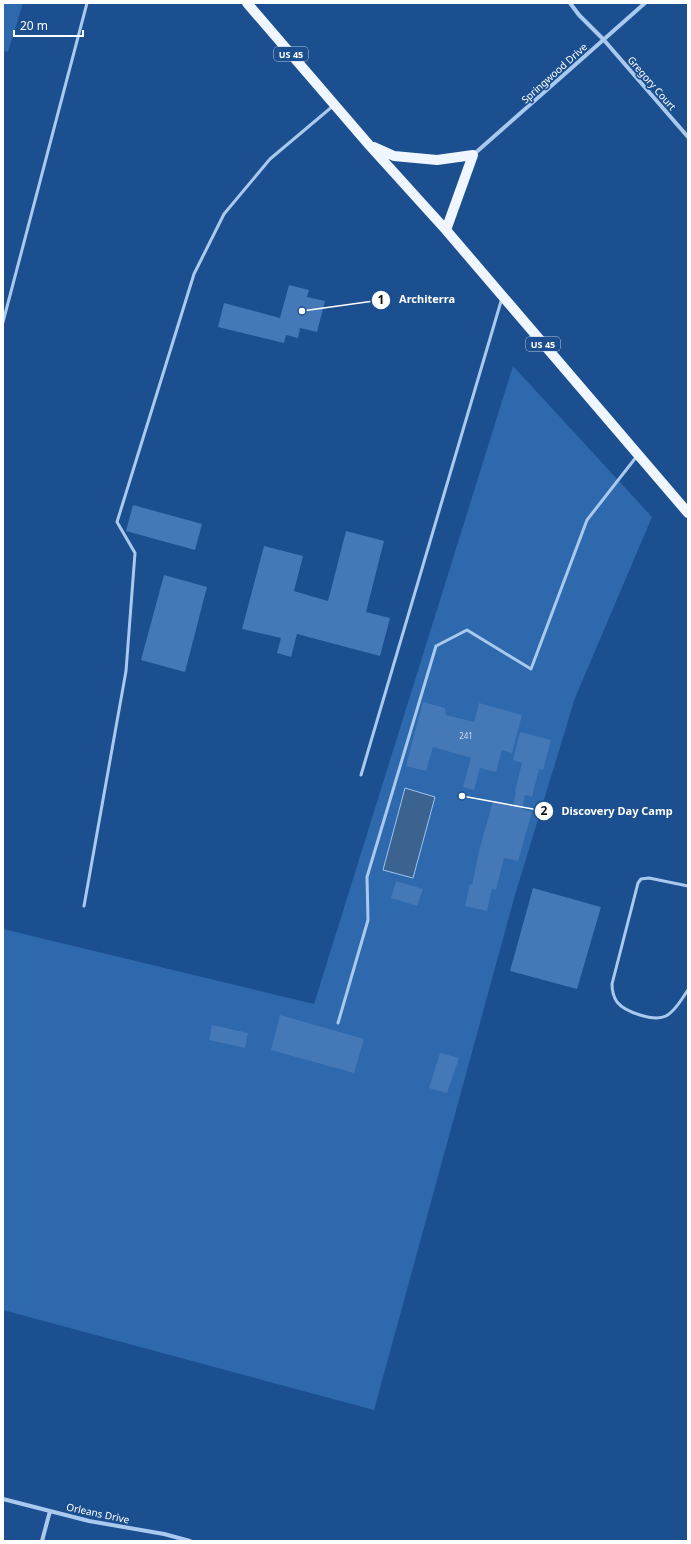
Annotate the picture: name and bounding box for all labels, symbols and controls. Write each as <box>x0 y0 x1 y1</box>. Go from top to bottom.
scale bar <box>14 12 83 38</box>
text: 20 m <box>20 17 48 34</box>
street label: Springwood Drive <box>518 39 590 106</box>
road number: US 45 <box>274 47 308 61</box>
street label: Gregory Court <box>625 53 680 113</box>
callout: Architerra <box>371 288 463 311</box>
text: 1 <box>378 291 384 308</box>
text: Architerra <box>399 291 455 306</box>
road number: US 45 <box>526 337 560 351</box>
house number: 241 <box>459 730 473 741</box>
callout: Discovery Day Camp <box>534 799 681 822</box>
text: 2 <box>541 802 548 819</box>
text: Discovery Day Camp <box>561 803 673 818</box>
street label: Orleans Drive <box>65 1499 131 1527</box>

